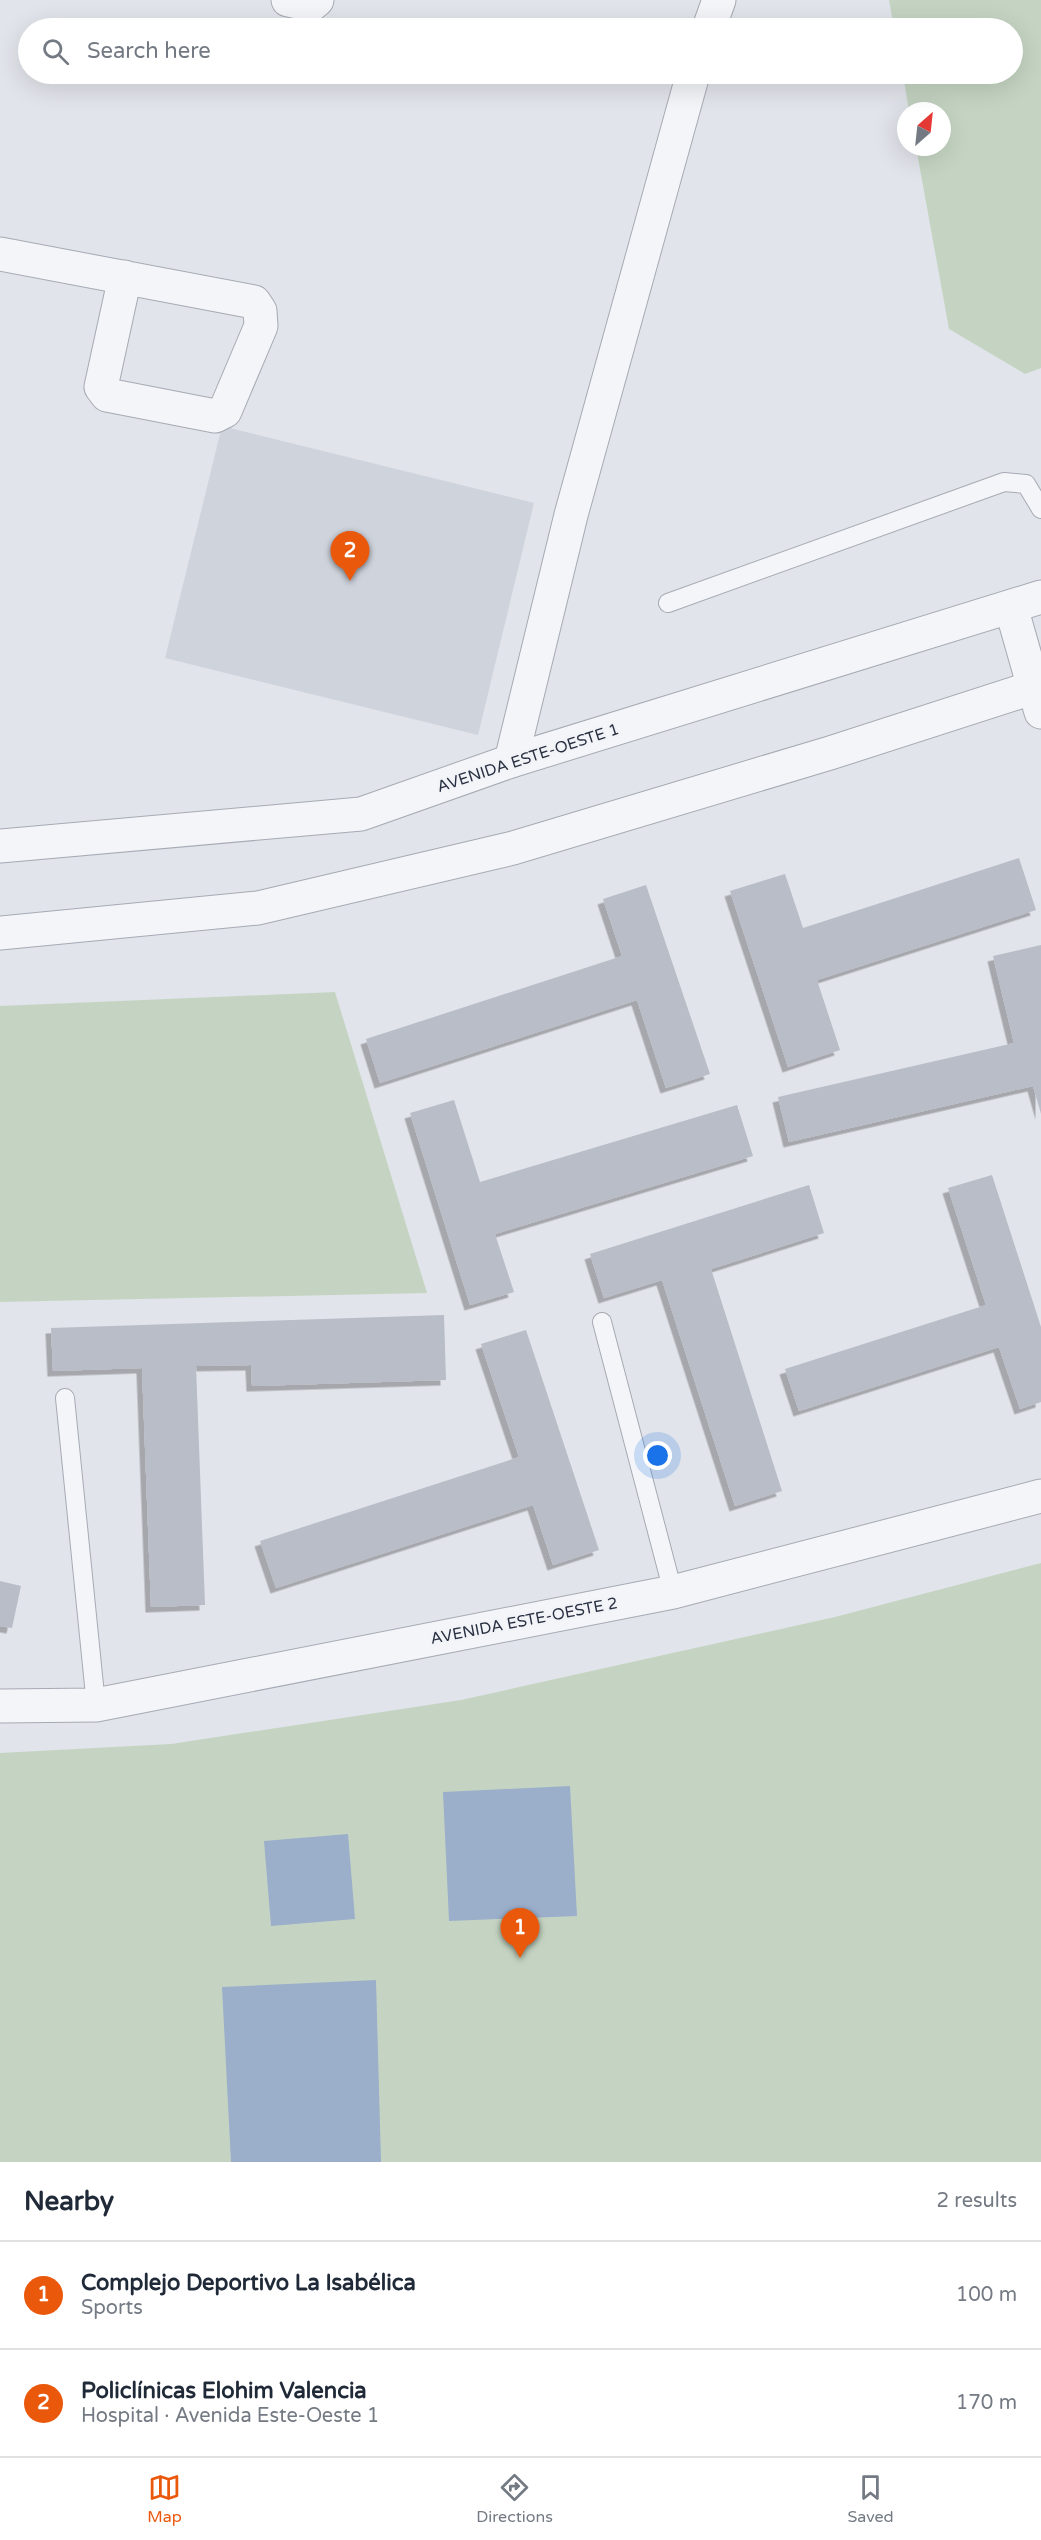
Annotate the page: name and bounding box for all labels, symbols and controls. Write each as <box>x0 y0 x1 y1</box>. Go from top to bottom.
search box <box>18 18 1023 84</box>
icon: search <box>39 35 72 68</box>
text: Search here <box>87 38 211 64</box>
north arrow <box>897 102 951 156</box>
pin: 2 <box>330 532 370 581</box>
street label: AVENIDA ESTE-OESTE 1 <box>434 719 622 797</box>
your location <box>643 1441 672 1470</box>
street label: AVENIDA ESTE-OESTE 2 <box>429 1593 619 1649</box>
pin: 1 <box>500 1908 540 1958</box>
text: Nearby <box>24 2186 114 2217</box>
text: 2 results <box>937 2189 1017 2213</box>
text: Complejo Deportivo La Isabélica <box>81 2270 416 2296</box>
text: 1 <box>37 2283 50 2307</box>
text: 100 m <box>956 2283 1017 2307</box>
text: Sports <box>81 2296 143 2320</box>
text: Policlínicas Elohim Valencia <box>81 2378 367 2404</box>
text: 2 <box>37 2391 50 2415</box>
text: 170 m <box>956 2391 1017 2415</box>
text: Hospital · Avenida Este-Oeste 1 <box>81 2404 379 2428</box>
tab: Map <box>147 2471 182 2527</box>
tab: Directions <box>476 2471 553 2527</box>
tab: Saved <box>847 2471 894 2527</box>

